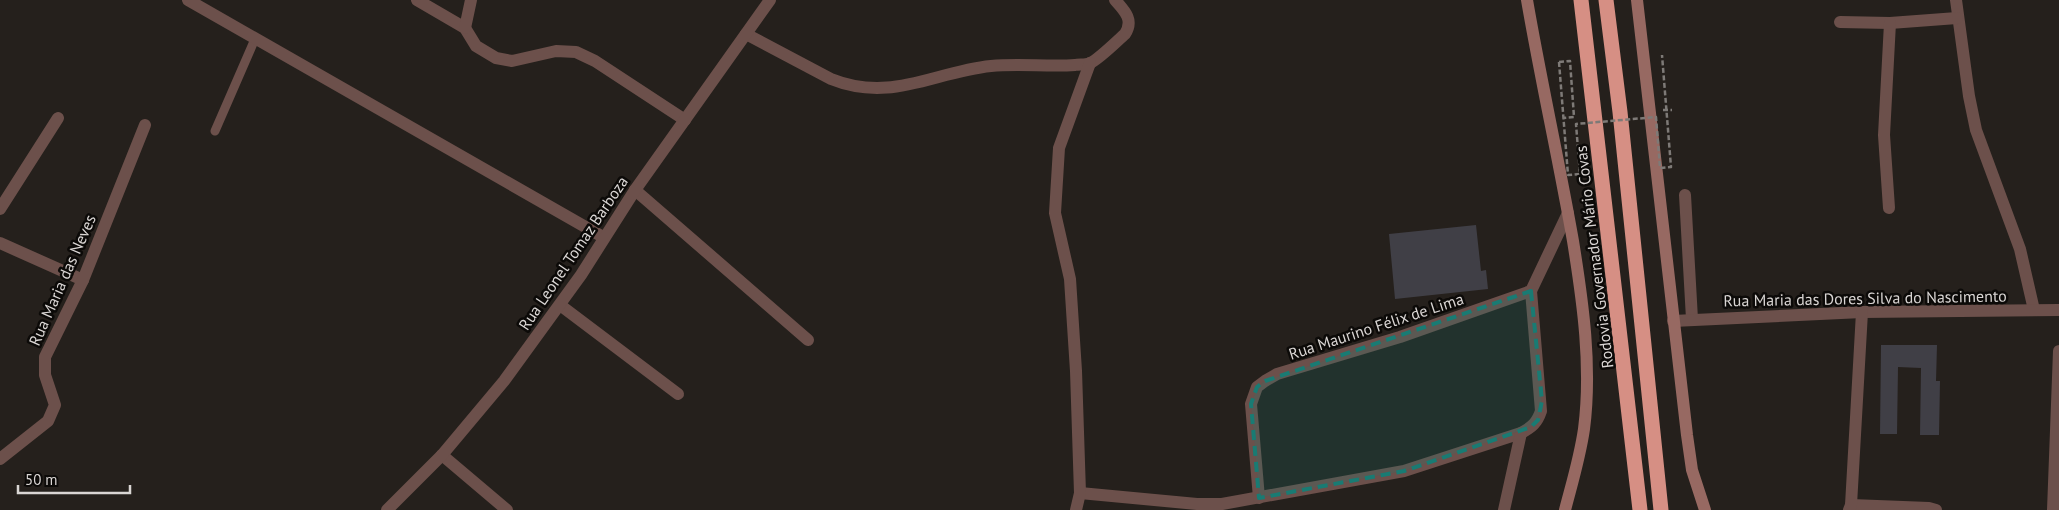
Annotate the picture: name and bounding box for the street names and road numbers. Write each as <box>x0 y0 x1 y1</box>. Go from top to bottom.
street label: Rodovia Governador Mário Covas <box>1570 144 1618 369</box>
street label: Rua Leonel Tomaz Barboza <box>514 172 632 334</box>
street label: Rua Maria das Neves <box>24 211 100 349</box>
street label: Rua Maria das Dores Silva do Nascimento <box>1723 286 2007 310</box>
street label: Rua Maurino Félix de Lima <box>1286 288 1466 364</box>

